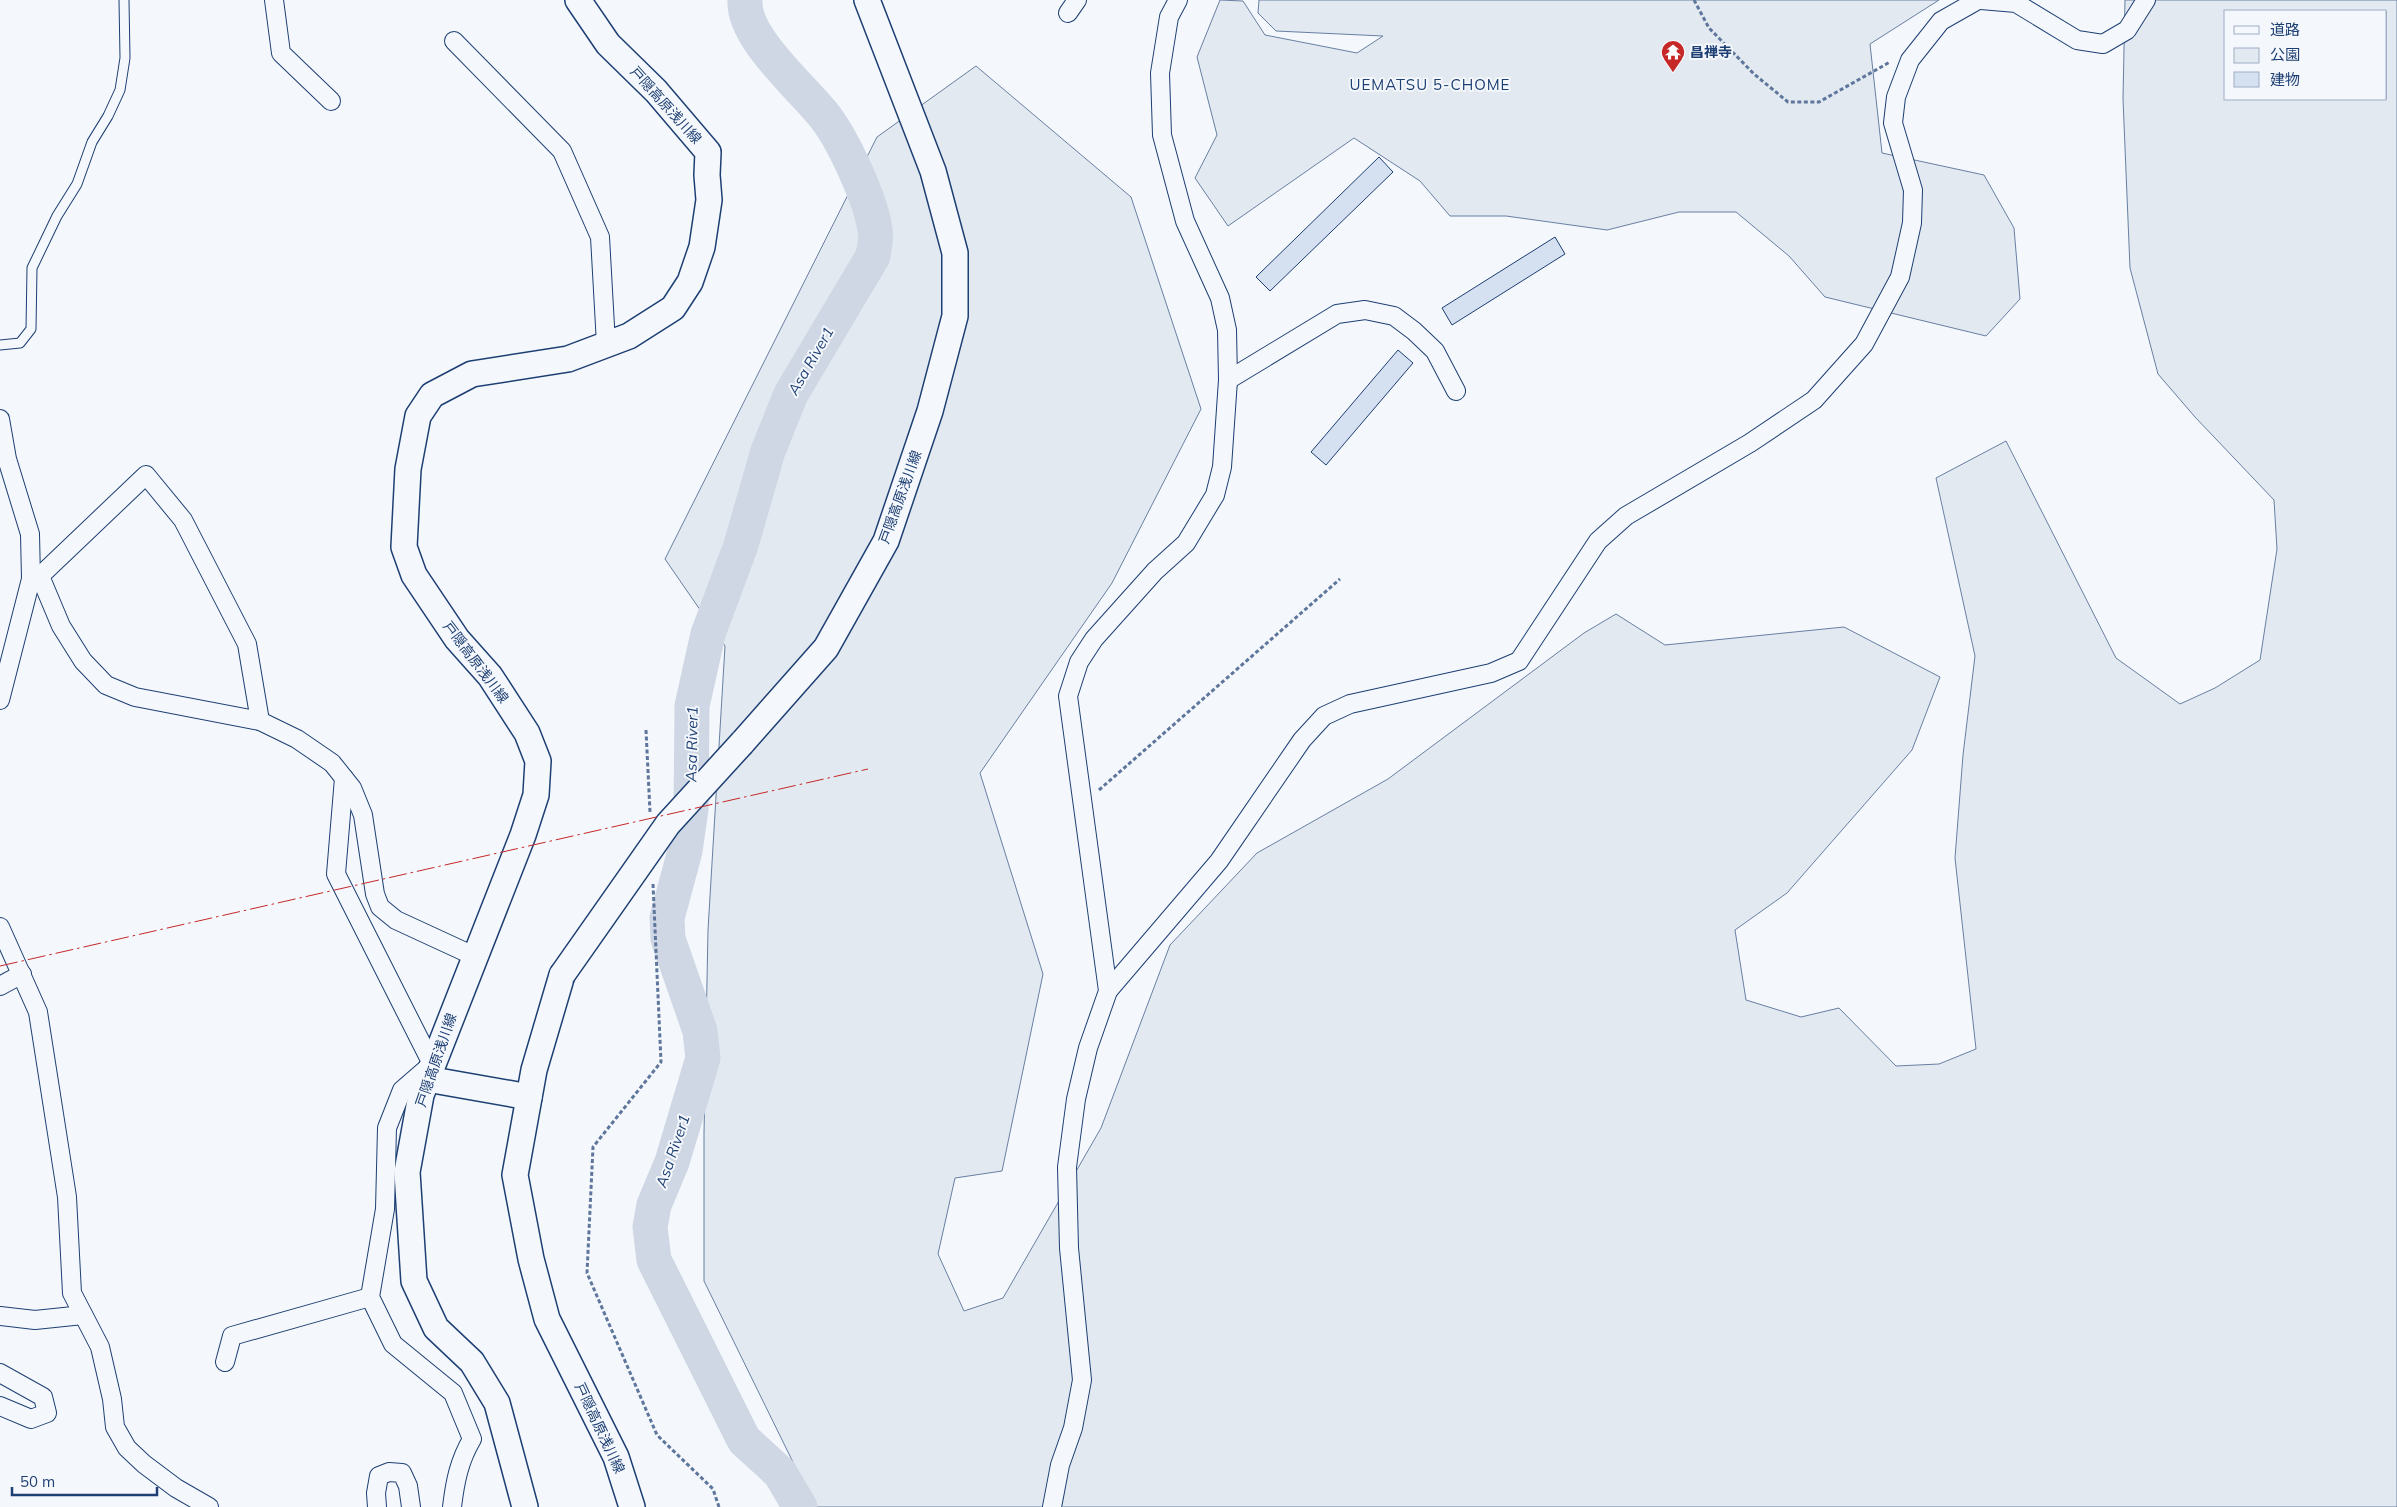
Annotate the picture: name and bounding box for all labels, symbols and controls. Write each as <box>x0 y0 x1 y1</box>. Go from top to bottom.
legend <box>2224 10 2387 100</box>
text: 道路 <box>2270 20 2300 39</box>
temple icon: 昌禅寺 <box>1660 39 1686 73</box>
place label: 昌禅寺 <box>1690 43 1732 61</box>
text: 公園 <box>2270 45 2300 64</box>
street label: 戸隠高原浅川線 <box>627 63 705 147</box>
text: 建物 <box>2270 70 2300 89</box>
district label: UEMATSU 5-CHOME <box>1350 75 1510 94</box>
water label: Asa River1 <box>783 323 838 399</box>
street label: 戸隠高原浅川線 <box>875 448 925 546</box>
street label: 戸隠高原浅川線 <box>439 617 513 707</box>
water label: Asa River1 <box>681 706 702 783</box>
street label: 戸隠高原浅川線 <box>412 1011 460 1109</box>
water label: Asa River1 <box>651 1112 694 1191</box>
street label: 戸隠高原浅川線 <box>571 1380 629 1476</box>
scale bar <box>12 1464 158 1496</box>
text: 50 m <box>20 1472 55 1491</box>

